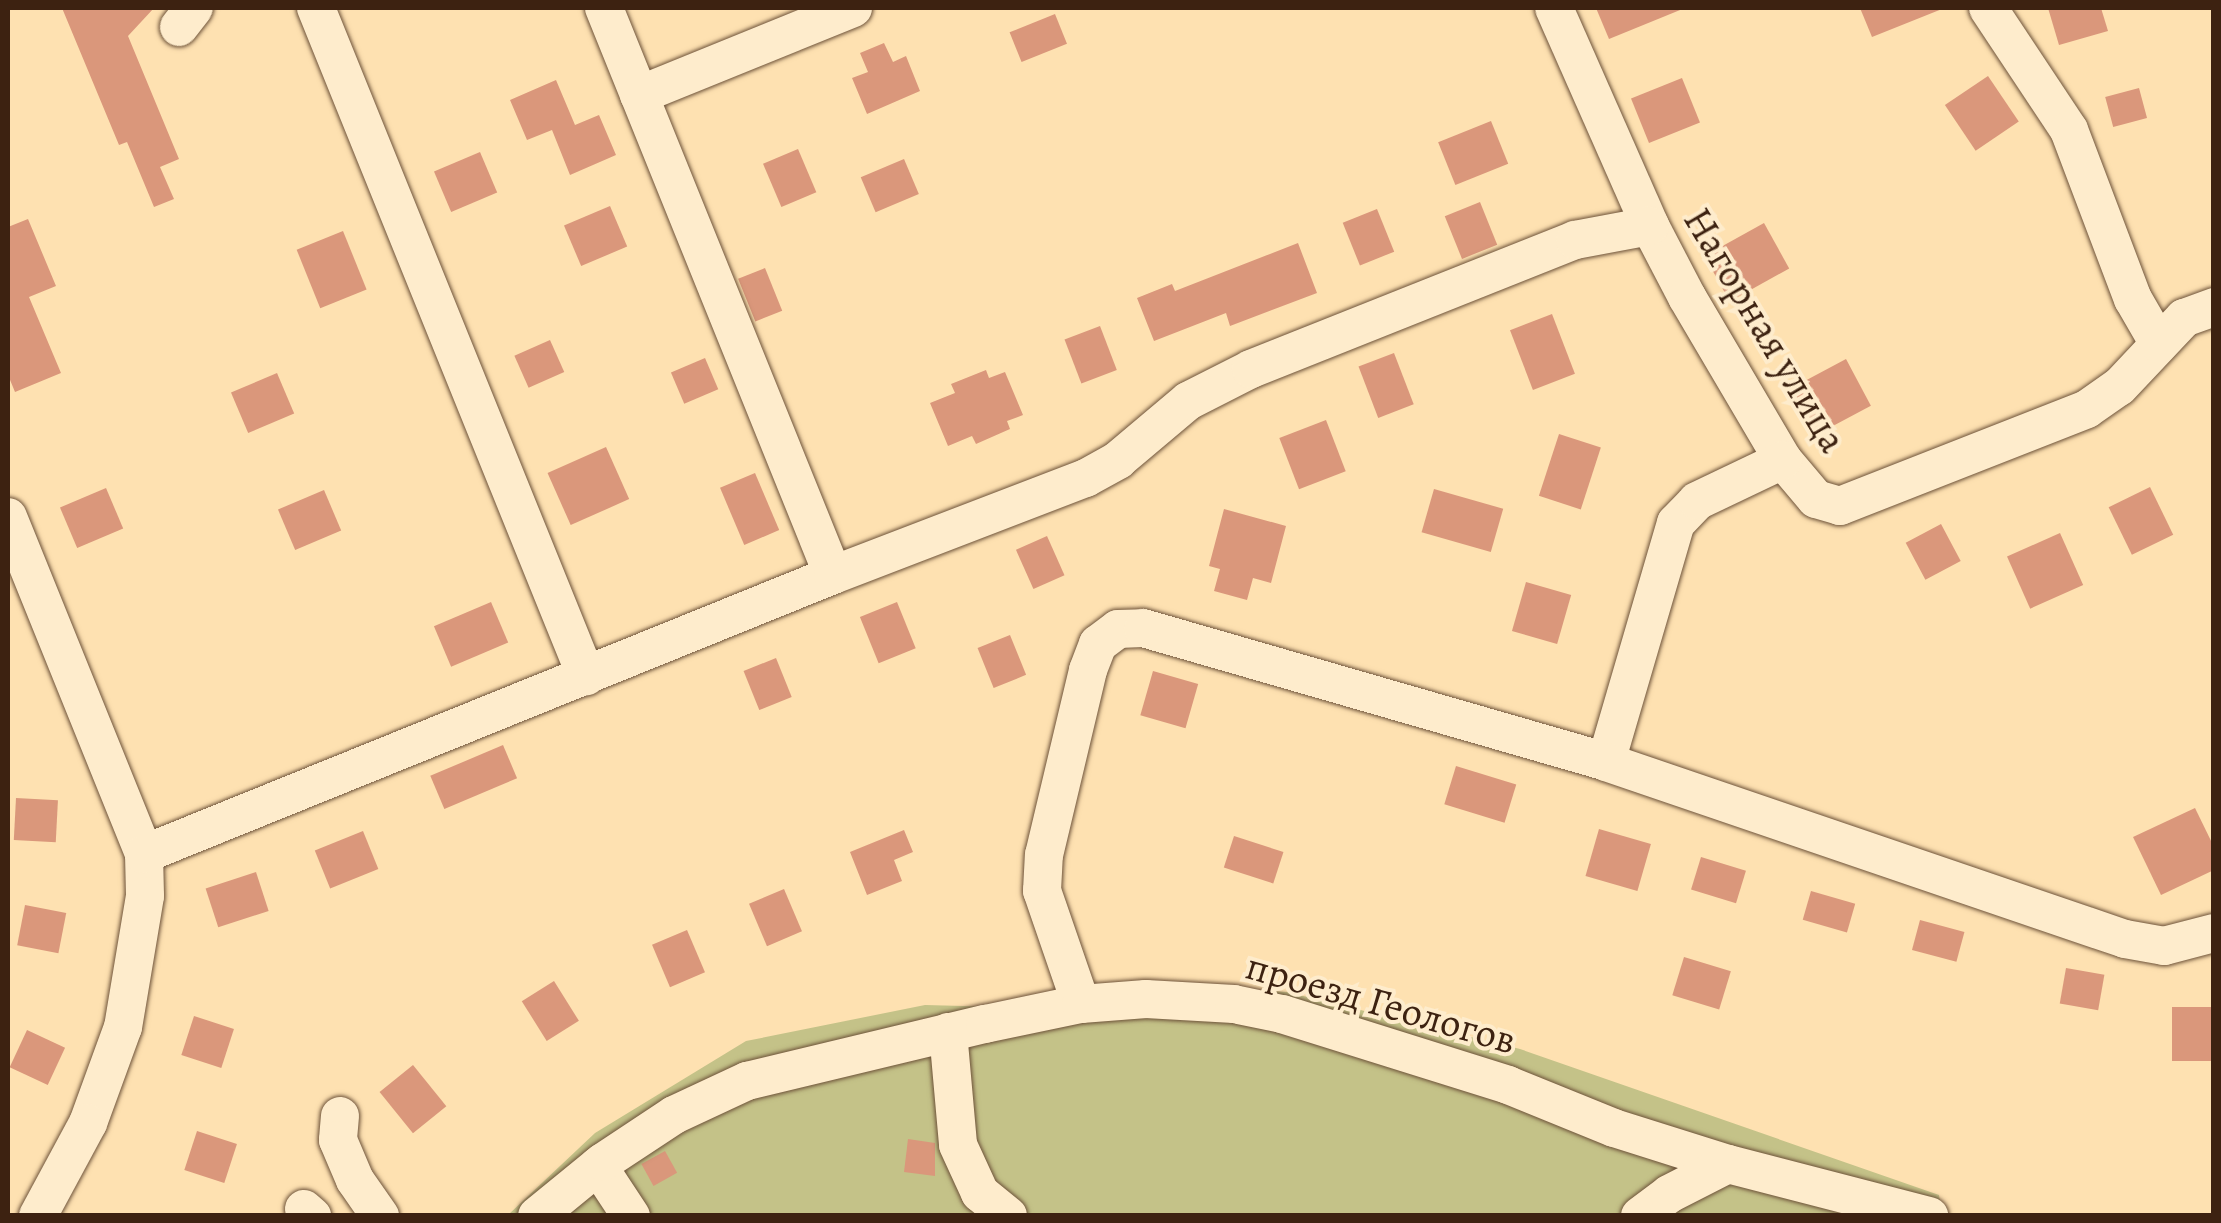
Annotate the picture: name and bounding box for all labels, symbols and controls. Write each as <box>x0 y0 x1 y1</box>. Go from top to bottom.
street label: Нагорная улица <box>1673 199 1857 461</box>
street label: проезд Геологов <box>1241 942 1521 1064</box>

